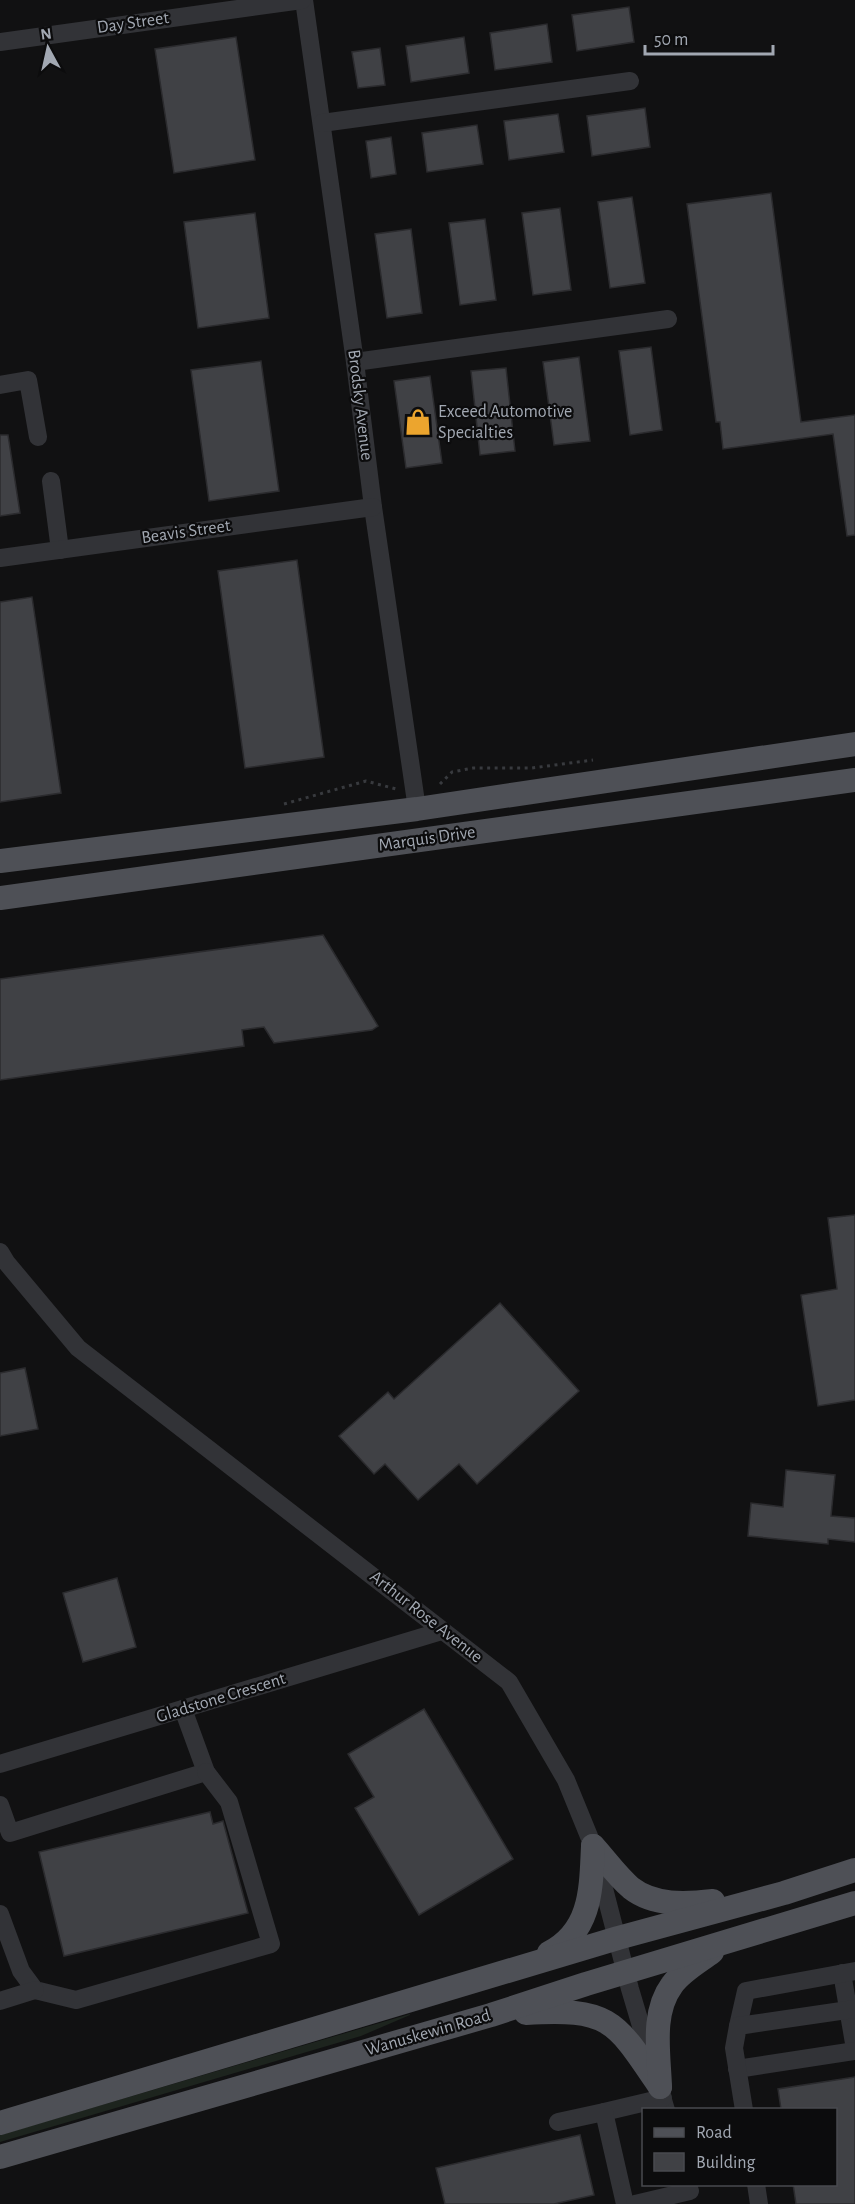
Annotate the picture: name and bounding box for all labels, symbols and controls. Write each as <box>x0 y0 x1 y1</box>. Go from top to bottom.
street label: Day Street <box>96 9 171 37</box>
north arrow <box>18 18 78 78</box>
scale bar <box>645 18 772 56</box>
text: N <box>39 25 53 43</box>
text: 50 m <box>654 31 688 49</box>
street label: Brodsky Avenue <box>344 349 376 461</box>
place label: Exceed Automotive Specialties <box>438 403 572 442</box>
shop icon: Exceed Automotive Specialties <box>403 407 433 437</box>
street label: Beavis Street <box>140 517 232 547</box>
street label: Marquis Drive <box>377 823 477 855</box>
street label: Arthur Rose Avenue <box>366 1568 486 1666</box>
street label: Gladstone Crescent <box>154 1670 288 1726</box>
street label: Wanuskewin Road <box>363 2007 493 2059</box>
legend <box>642 2108 837 2186</box>
text: Road <box>696 2124 732 2142</box>
text: Building <box>696 2154 756 2172</box>

